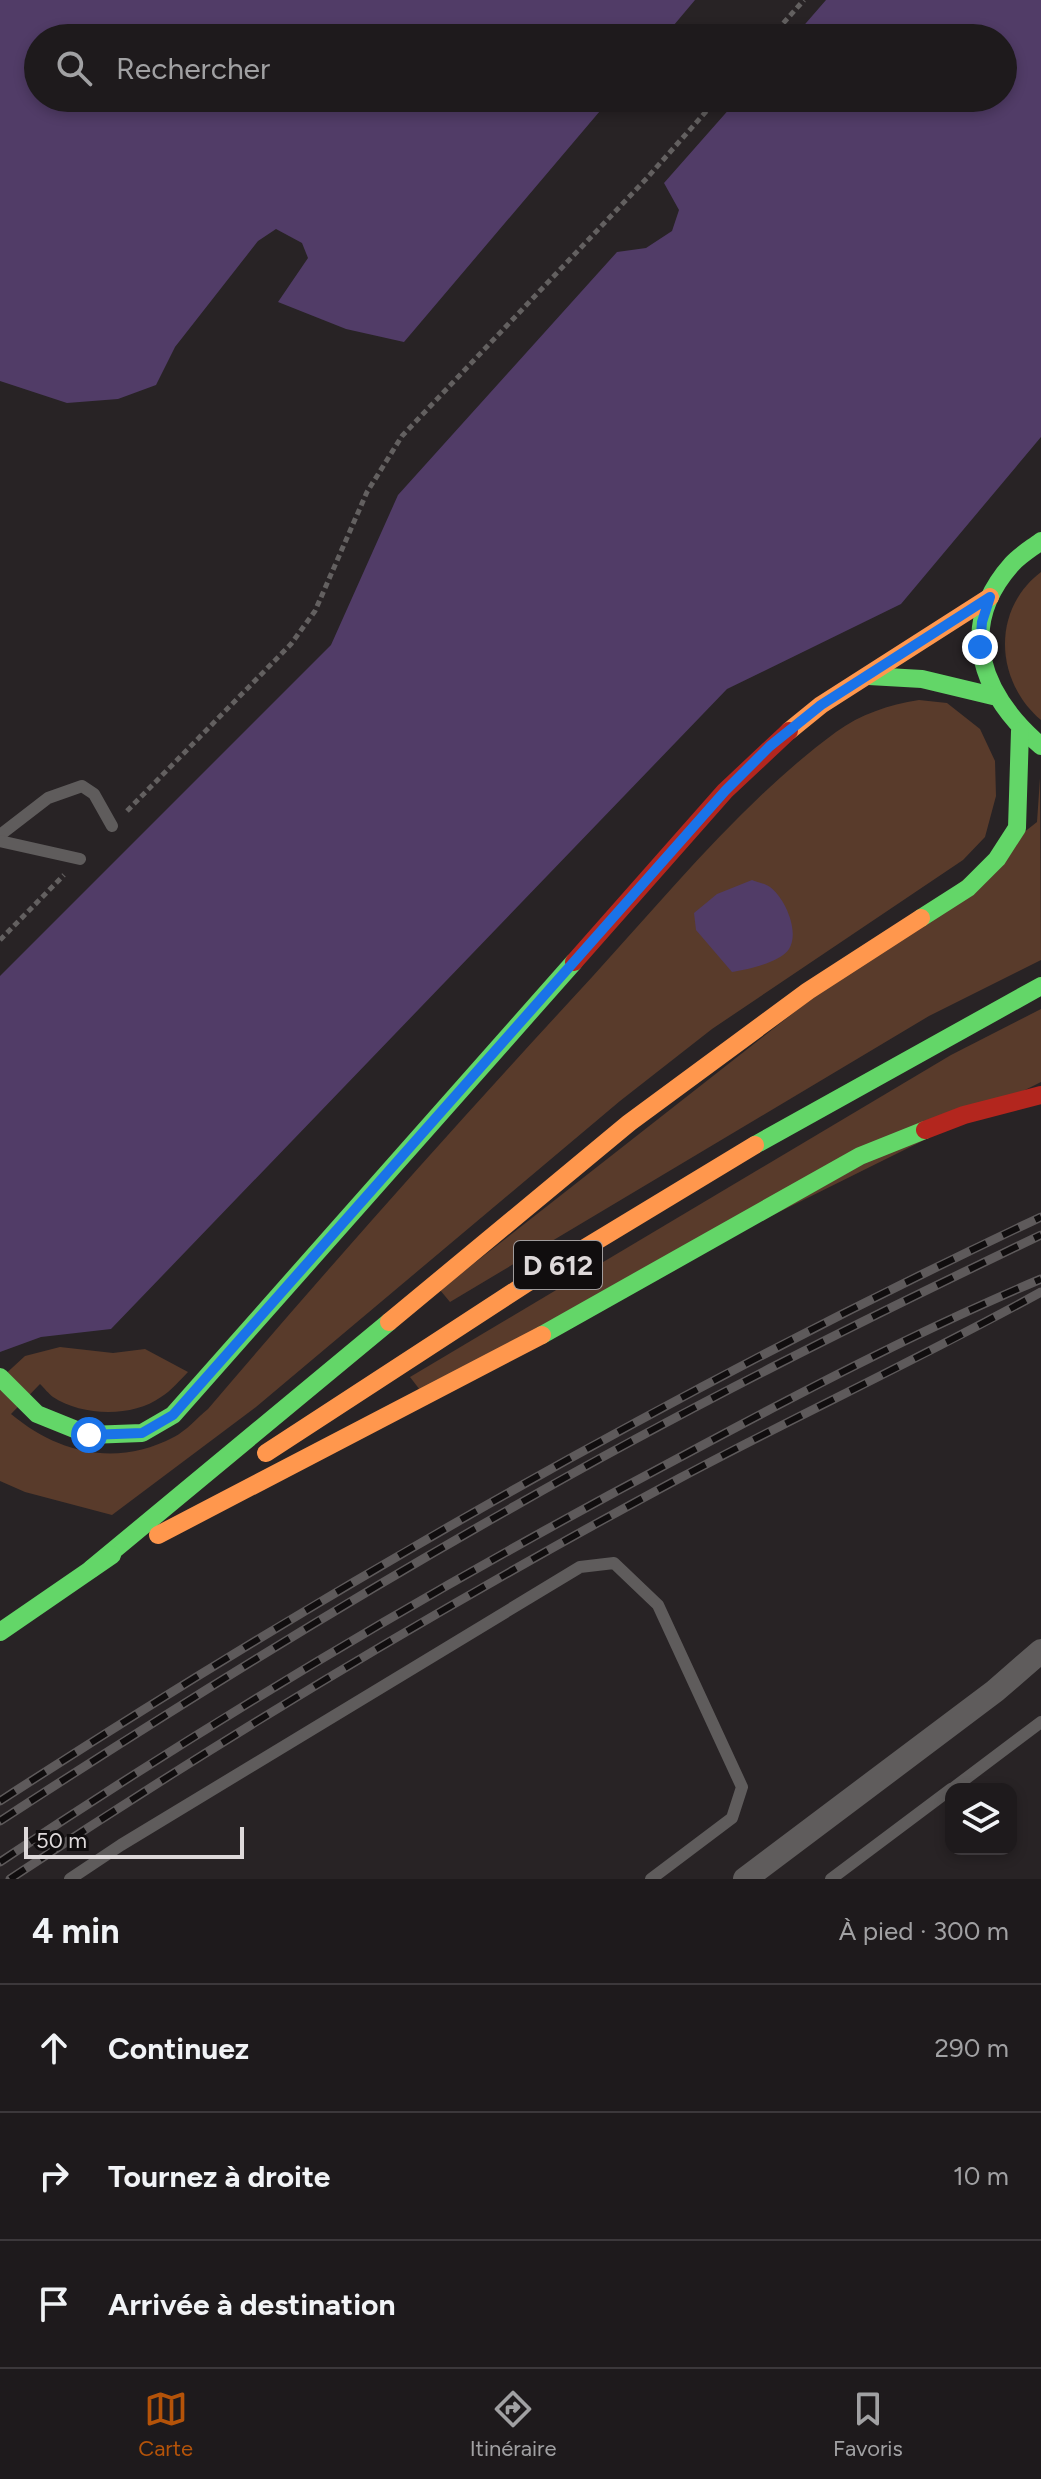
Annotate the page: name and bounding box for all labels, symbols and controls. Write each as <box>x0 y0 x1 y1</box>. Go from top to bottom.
search box <box>24 24 1017 112</box>
icon: search <box>52 46 96 90</box>
text: Rechercher <box>116 50 270 87</box>
route end <box>962 629 998 665</box>
road number: D 612 <box>514 1241 602 1289</box>
route start <box>71 1417 107 1453</box>
map controls <box>945 1783 1017 1855</box>
button: layers <box>945 1783 1017 1855</box>
scale bar <box>24 1823 244 1859</box>
text: 50 m <box>36 1827 87 1854</box>
text: 4 min <box>32 1911 119 1952</box>
text: À pied · 300 m <box>839 1915 1009 1947</box>
icon: ahead <box>32 2026 76 2070</box>
text: Continuez <box>108 2030 249 2067</box>
text: 290 m <box>935 2032 1009 2064</box>
icon: right <box>32 2154 76 2198</box>
text: Tournez à droite <box>108 2158 330 2195</box>
text: 10 m <box>953 2160 1009 2192</box>
icon: arrive <box>32 2282 76 2326</box>
text: Arrivée à destination <box>108 2286 395 2323</box>
tab: Carte <box>138 2387 193 2462</box>
tab: Itinéraire <box>470 2387 557 2462</box>
tab: Favoris <box>833 2387 903 2462</box>

